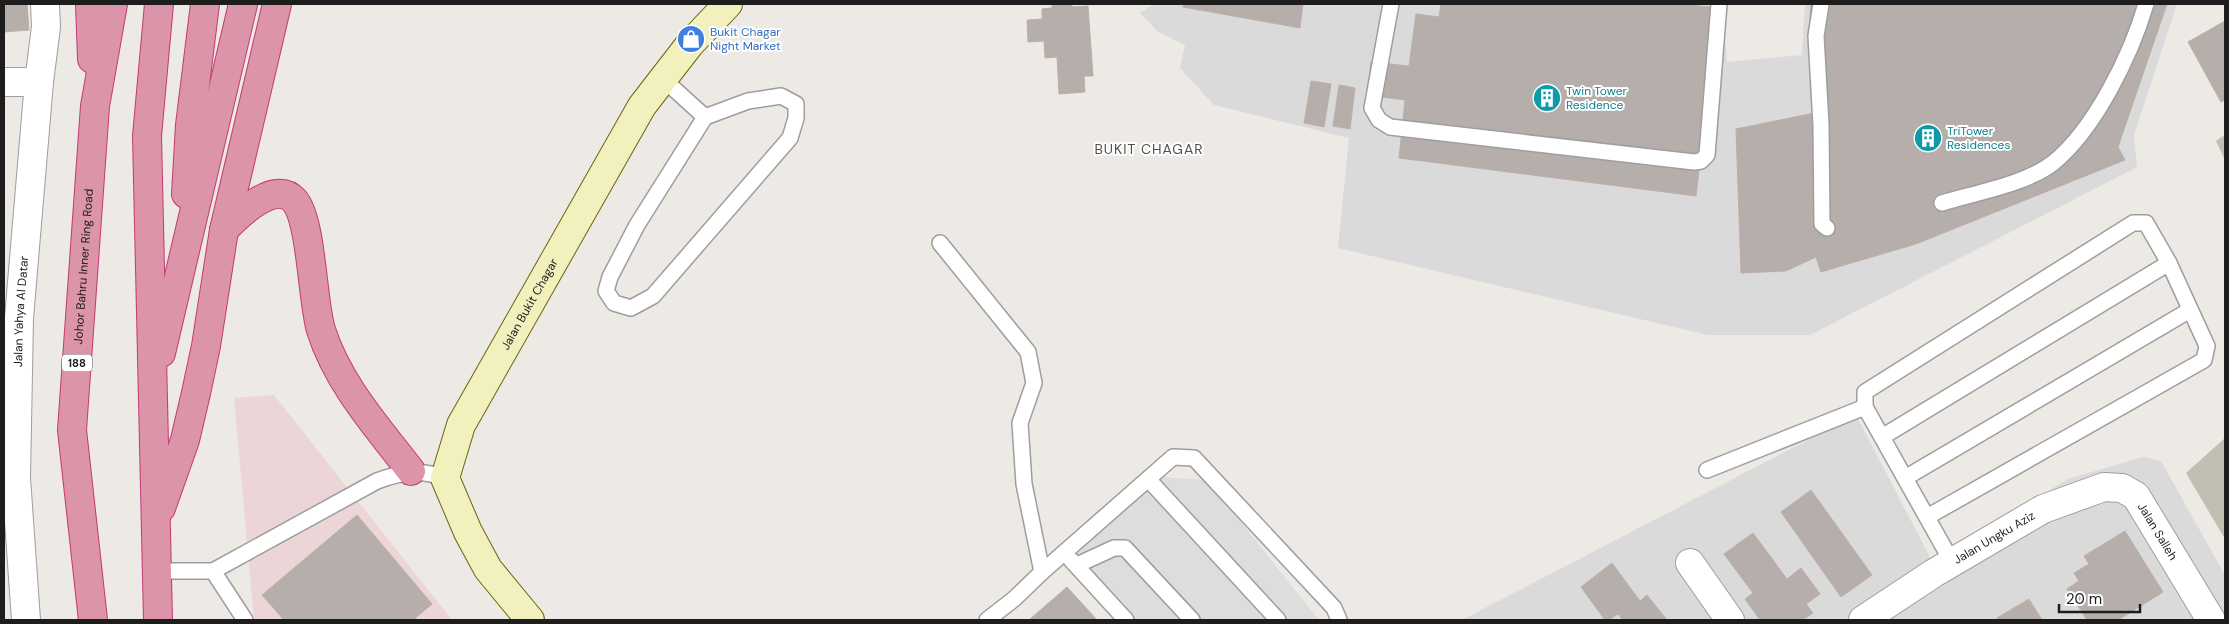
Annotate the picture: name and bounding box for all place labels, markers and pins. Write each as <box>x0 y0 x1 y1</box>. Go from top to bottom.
shop icon: Bukit Chagar Night Market <box>676 24 706 54</box>
place label: Bukit Chagar Night Market <box>710 24 781 54</box>
building icon: Twin Tower Residence <box>1532 83 1562 113</box>
place label: Twin Tower Residence <box>1566 83 1627 113</box>
building icon: TriTower Residences <box>1913 123 1943 153</box>
place label: TriTower Residences <box>1947 123 2010 153</box>

